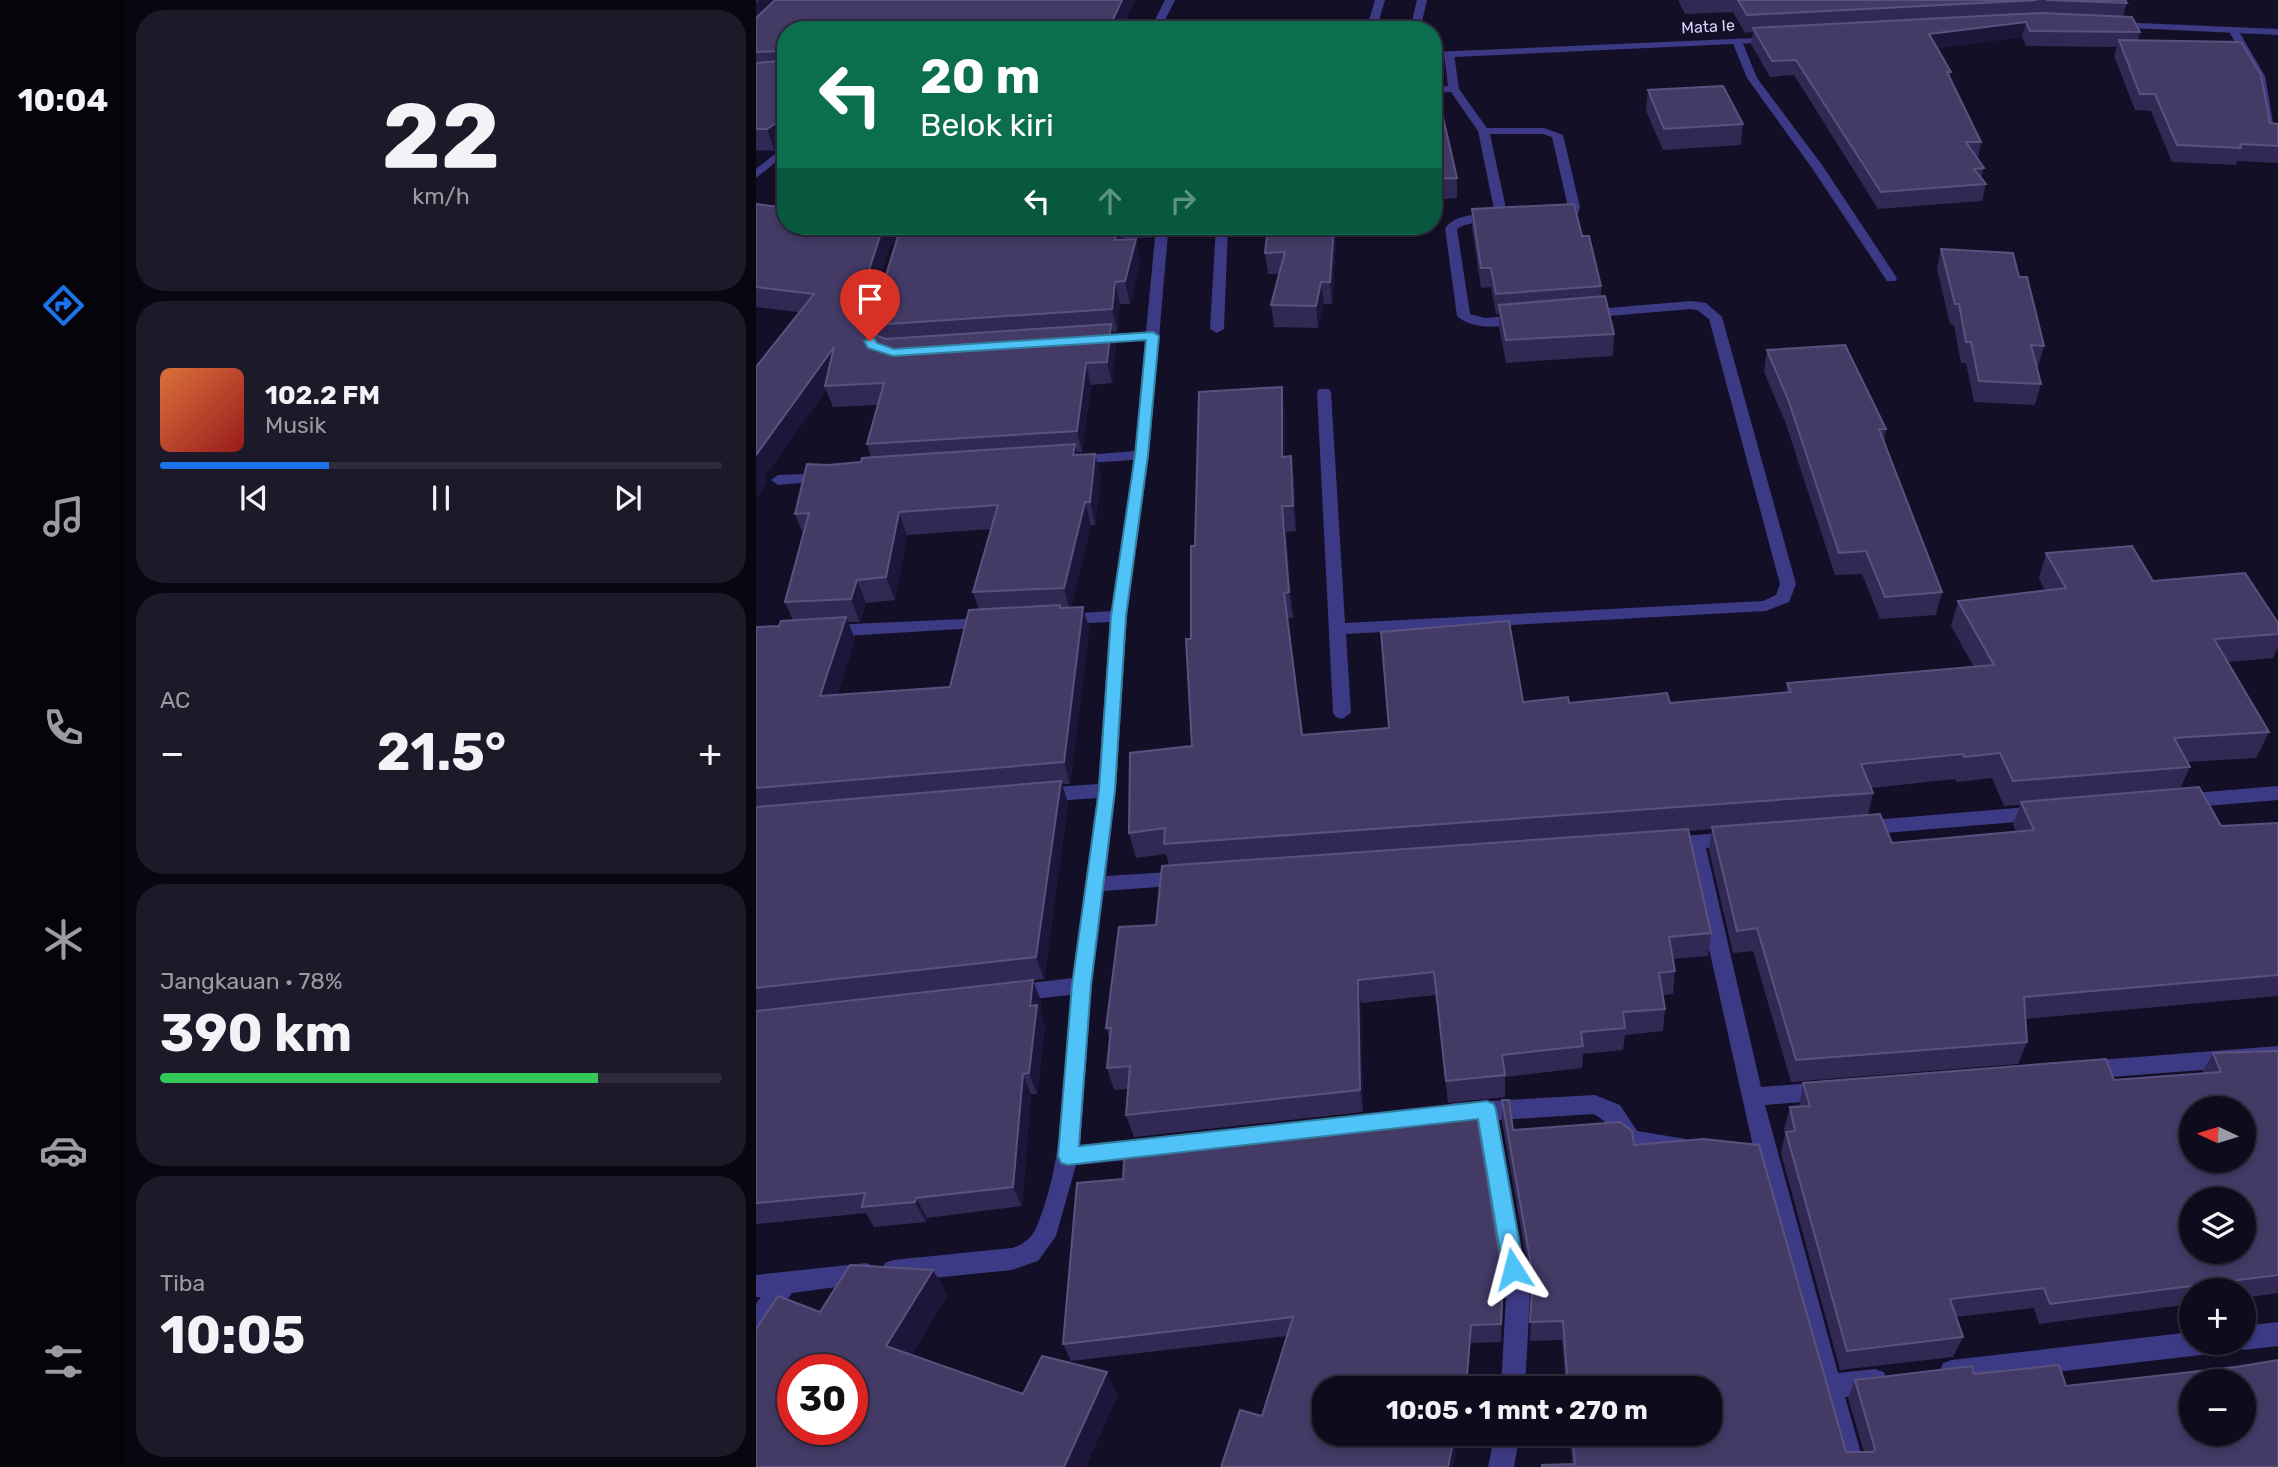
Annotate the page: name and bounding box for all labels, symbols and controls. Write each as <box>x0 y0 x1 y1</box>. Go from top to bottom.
street label: Mata Ie <box>1681 16 1735 37</box>
text: 20 m <box>920 47 1041 105</box>
icon: left <box>805 49 896 140</box>
text: 10:04 <box>18 81 108 119</box>
text: 22 <box>382 82 500 190</box>
text: Belok kiri <box>920 106 1054 144</box>
text: km/h <box>412 182 470 210</box>
icon: left <box>1018 182 1056 220</box>
icon: ahead <box>1091 182 1129 220</box>
icon: right <box>1164 182 1202 220</box>
pin <box>840 269 900 341</box>
icon: arrive <box>851 280 889 318</box>
icon: directions <box>39 281 88 330</box>
text: 102.2 FM <box>265 380 380 411</box>
text: Musik <box>265 411 326 439</box>
icon: previous <box>235 479 273 517</box>
icon: pause <box>422 479 460 517</box>
icon: next <box>609 479 647 517</box>
icon: music <box>39 492 88 541</box>
text: AC <box>160 686 190 714</box>
icon: phone <box>39 703 88 752</box>
text: 21.5° <box>377 721 506 783</box>
text: − <box>160 730 185 776</box>
text: + <box>698 730 722 776</box>
icon: climate <box>39 915 88 964</box>
text: Jangkauan · 78% <box>160 967 342 995</box>
text: 390 km <box>160 1002 352 1064</box>
north arrow <box>2179 1096 2256 1172</box>
map controls <box>2179 1096 2256 1446</box>
icon: car <box>39 1126 88 1175</box>
button: layers <box>2179 1187 2256 1264</box>
position arrow <box>1476 1232 1550 1306</box>
text: Tiba <box>160 1269 205 1297</box>
button: + <box>2179 1278 2256 1355</box>
text: 10:05 <box>160 1304 305 1366</box>
icon: filters <box>39 1337 88 1386</box>
speed limit sign: 30 <box>777 1354 868 1445</box>
button: − <box>2179 1369 2256 1446</box>
text: 10:05 · 1 mnt · 270 m <box>1386 1395 1648 1426</box>

